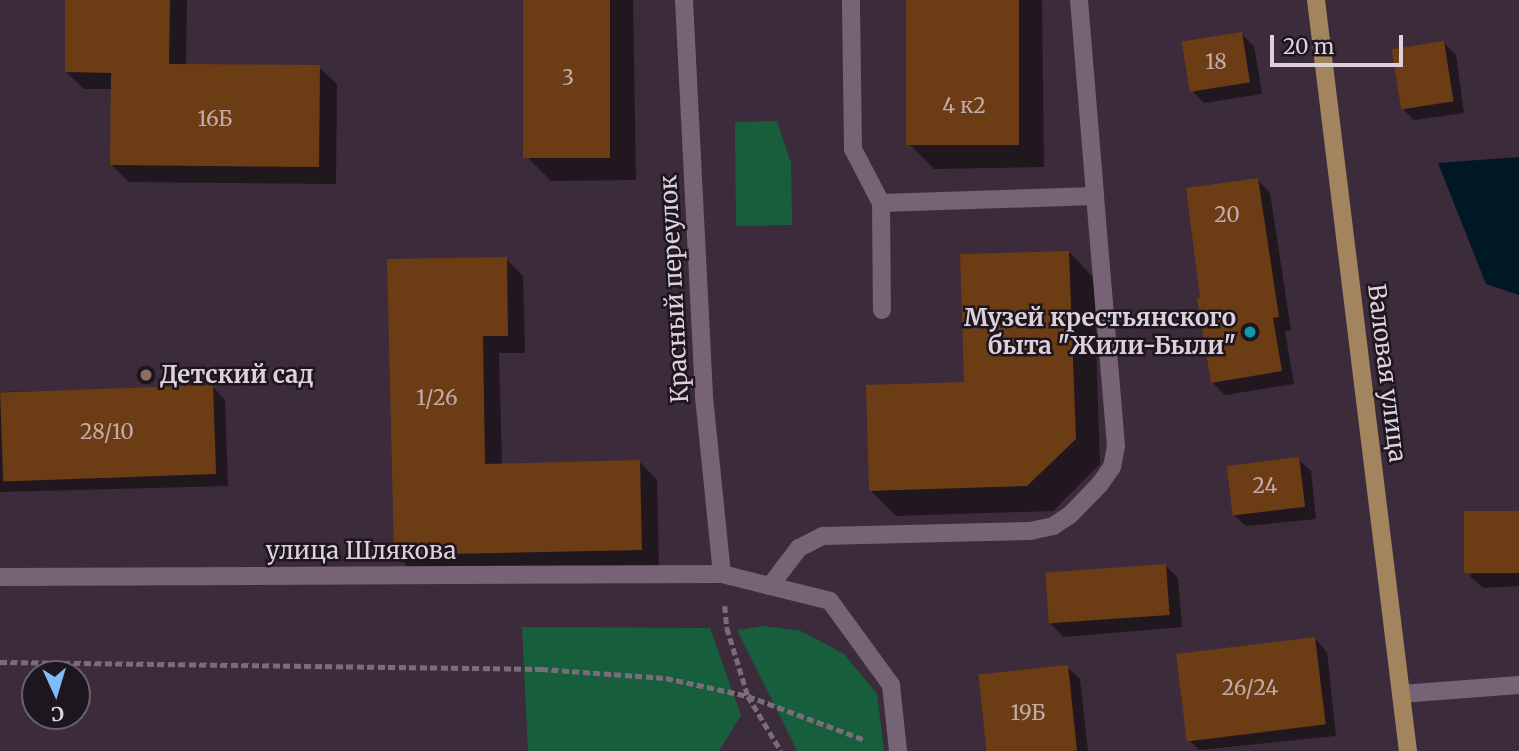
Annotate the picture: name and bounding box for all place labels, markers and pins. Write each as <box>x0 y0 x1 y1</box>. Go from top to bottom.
place label: Музей крестьянского быта "Жили-Были" <box>964 304 1236 360</box>
marker: Музей крестьянского быта "Жили-Были" <box>1242 324 1258 340</box>
place label: Детский сад <box>160 361 314 389</box>
marker: Детский сад <box>138 367 154 383</box>

